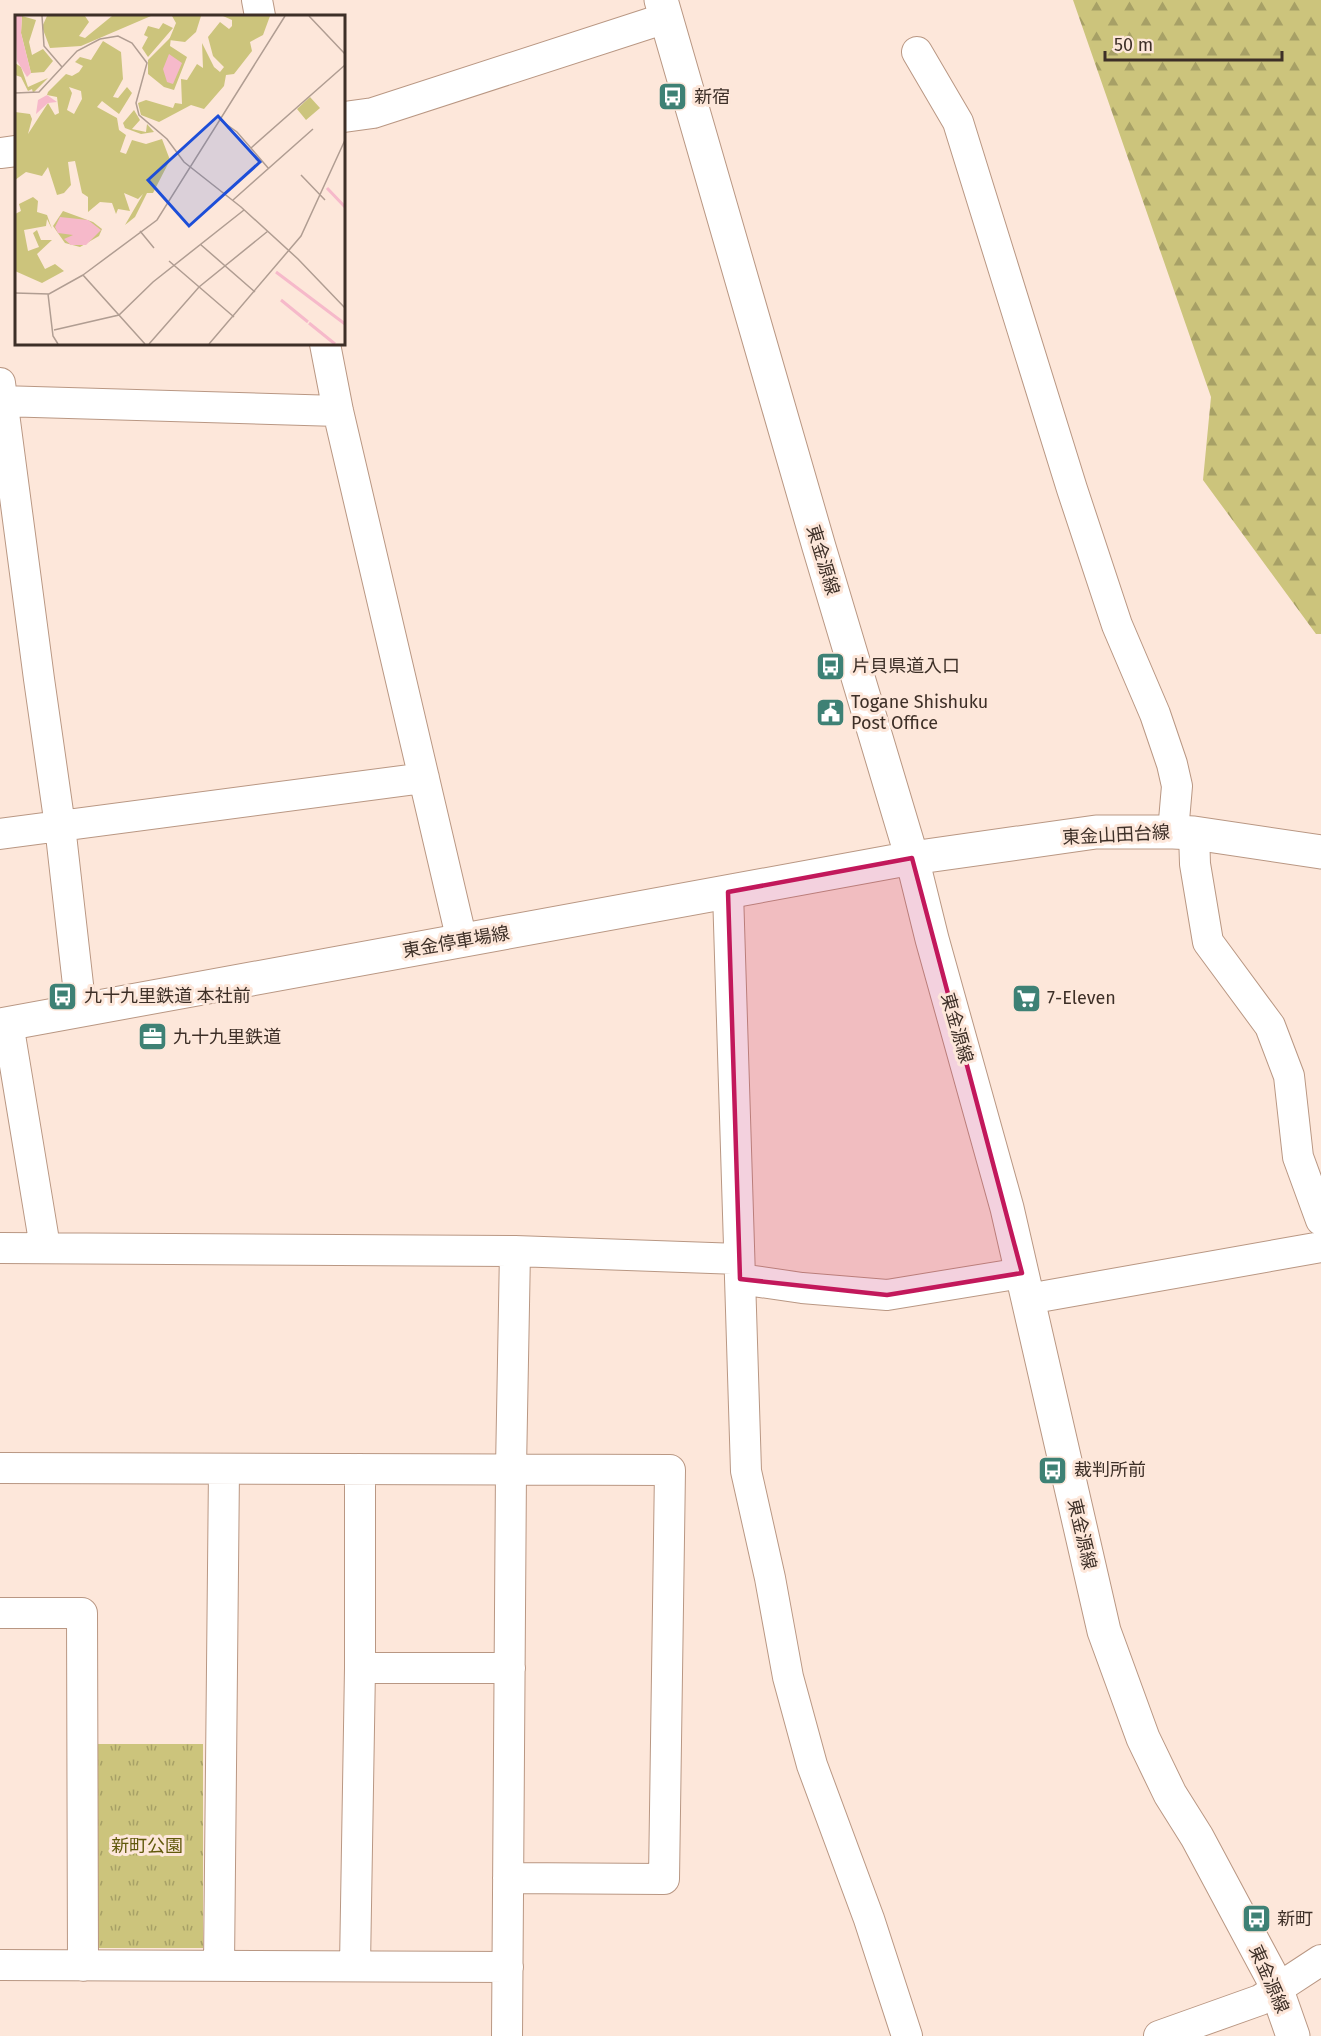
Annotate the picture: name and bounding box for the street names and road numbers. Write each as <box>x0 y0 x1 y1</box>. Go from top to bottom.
street label: 東金源線 <box>802 522 844 598</box>
street label: 東金山田台線 <box>1061 821 1171 849</box>
street label: 東金停車場線 <box>401 922 511 962</box>
street label: 東金源線 <box>937 990 977 1066</box>
street label: 東金源線 <box>1063 1496 1101 1572</box>
street label: 東金源線 <box>1244 1942 1294 2016</box>

